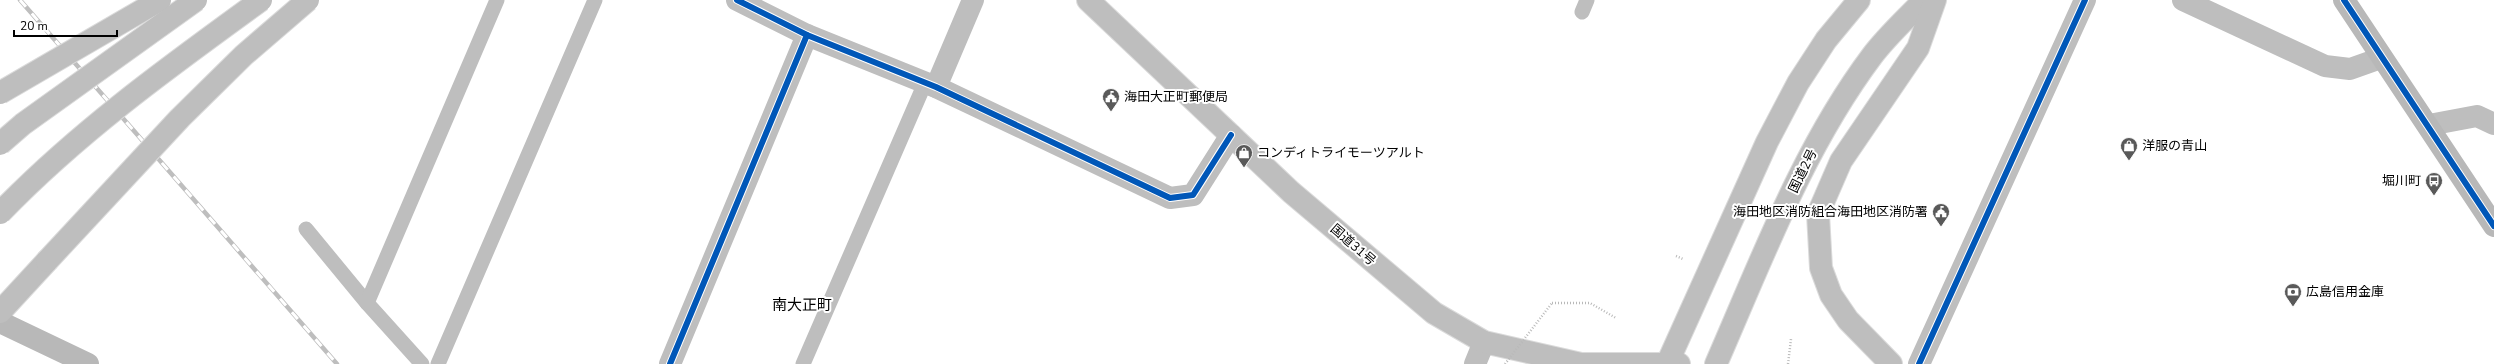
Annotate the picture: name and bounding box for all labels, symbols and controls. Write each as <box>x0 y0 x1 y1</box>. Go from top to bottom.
scale bar <box>14 12 117 38</box>
text: 20 m <box>20 18 48 34</box>
public building icon: 海田大正町郵便局 <box>1101 87 1121 112</box>
place label: 海田大正町郵便局 <box>1124 88 1228 106</box>
shop icon: 洋服の青山 <box>2119 136 2139 161</box>
place label: 洋服の青山 <box>2142 137 2207 155</box>
shop icon: コンディトライモーツアルト <box>1234 143 1254 168</box>
place label: コンディトライモーツアルト <box>1257 144 1425 162</box>
street label: 国道2号 <box>1785 146 1821 196</box>
bus stop icon: 堀川町 <box>2424 171 2444 196</box>
place label: 堀川町 <box>2382 172 2421 190</box>
public building icon: 海田地区消防組合海田地区消防署 <box>1931 202 1951 227</box>
place label: 海田地区消防組合海田地区消防署 <box>1733 203 1928 221</box>
street label: 国道31号 <box>1326 220 1380 270</box>
bank icon: 広島信用金庫 <box>2283 282 2303 307</box>
place label: 広島信用金庫 <box>2306 283 2384 301</box>
district label: 南大正町 <box>772 295 832 315</box>

